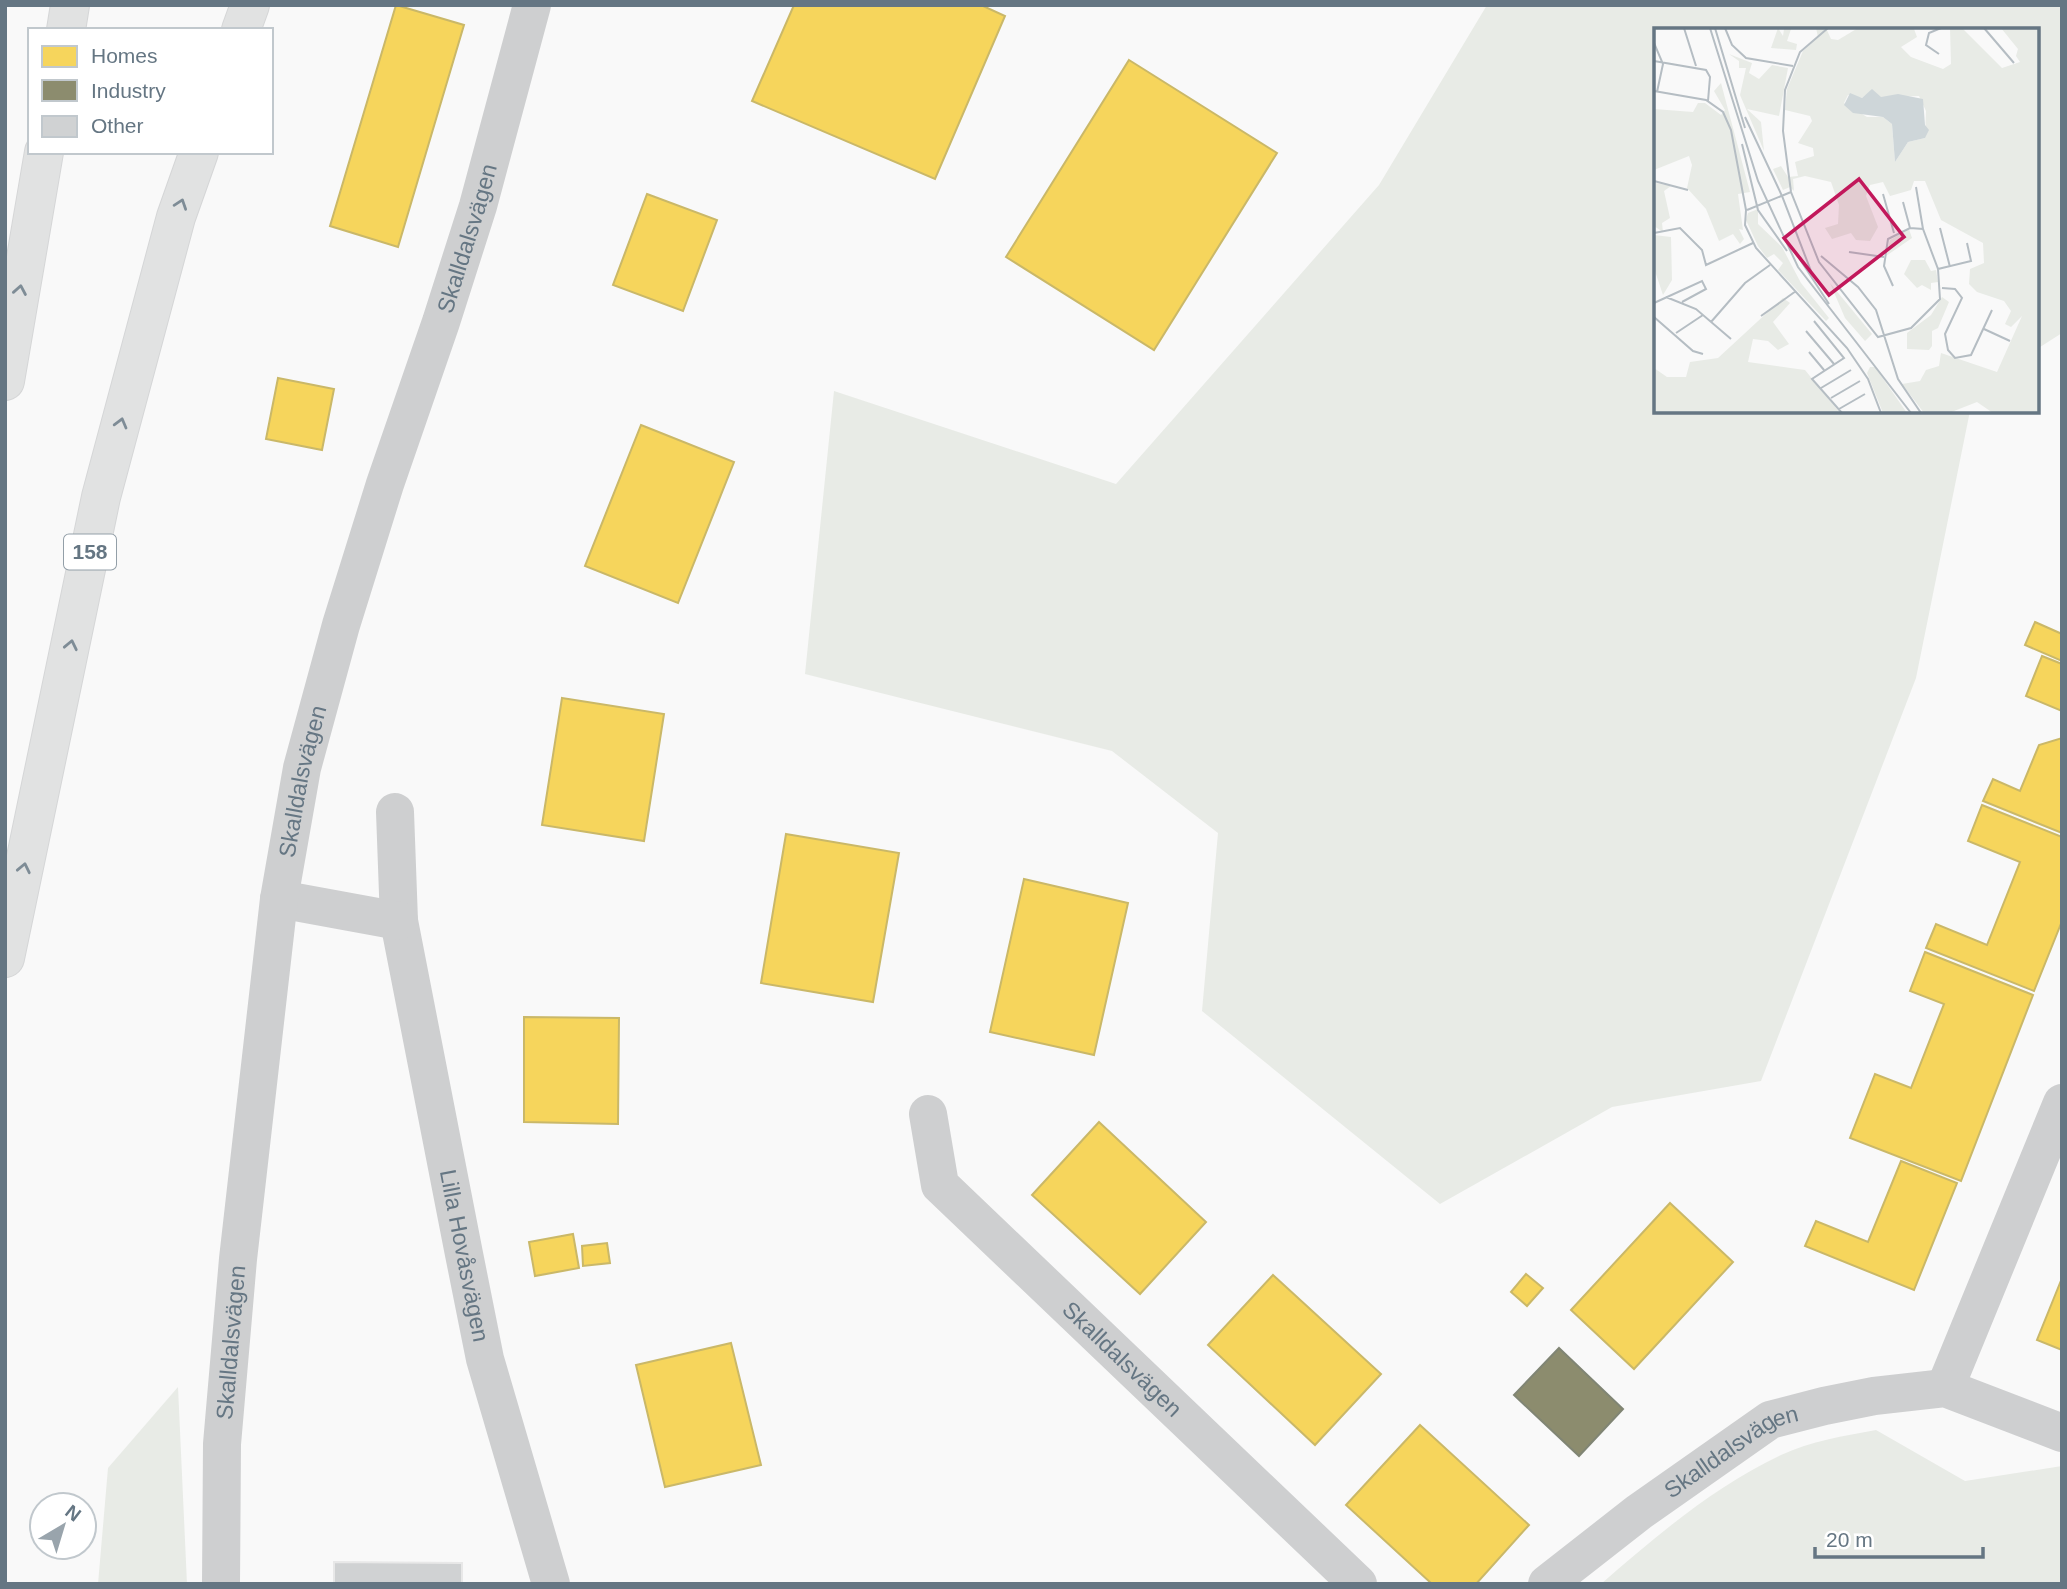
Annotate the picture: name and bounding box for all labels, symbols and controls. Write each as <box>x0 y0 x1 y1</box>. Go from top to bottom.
legend <box>28 28 273 154</box>
inset map <box>1654 28 2039 413</box>
text: Homes <box>91 44 158 67</box>
text: Industry <box>91 79 166 102</box>
text: Other <box>91 114 144 137</box>
street label: Skalldalsvägen <box>432 161 502 316</box>
one-way arrow <box>173 198 187 210</box>
one-way arrow <box>12 284 27 296</box>
one-way arrow <box>113 417 127 429</box>
road number: 158 <box>64 534 116 570</box>
one-way arrow <box>62 639 77 651</box>
street label: Skalldalsvägen <box>274 702 331 859</box>
one-way arrow <box>16 862 31 874</box>
street label: Lilla Hovåsvägen <box>435 1167 494 1344</box>
street label: Skalldalsvägen <box>211 1264 250 1421</box>
street label: Skalldalsvägen <box>1057 1296 1187 1422</box>
street label: Skalldalsvägen <box>1659 1400 1801 1503</box>
north arrow <box>28 1491 98 1561</box>
text: N <box>61 1500 85 1525</box>
scale bar <box>1815 1516 1983 1560</box>
text: 20 m <box>1826 1528 1873 1551</box>

